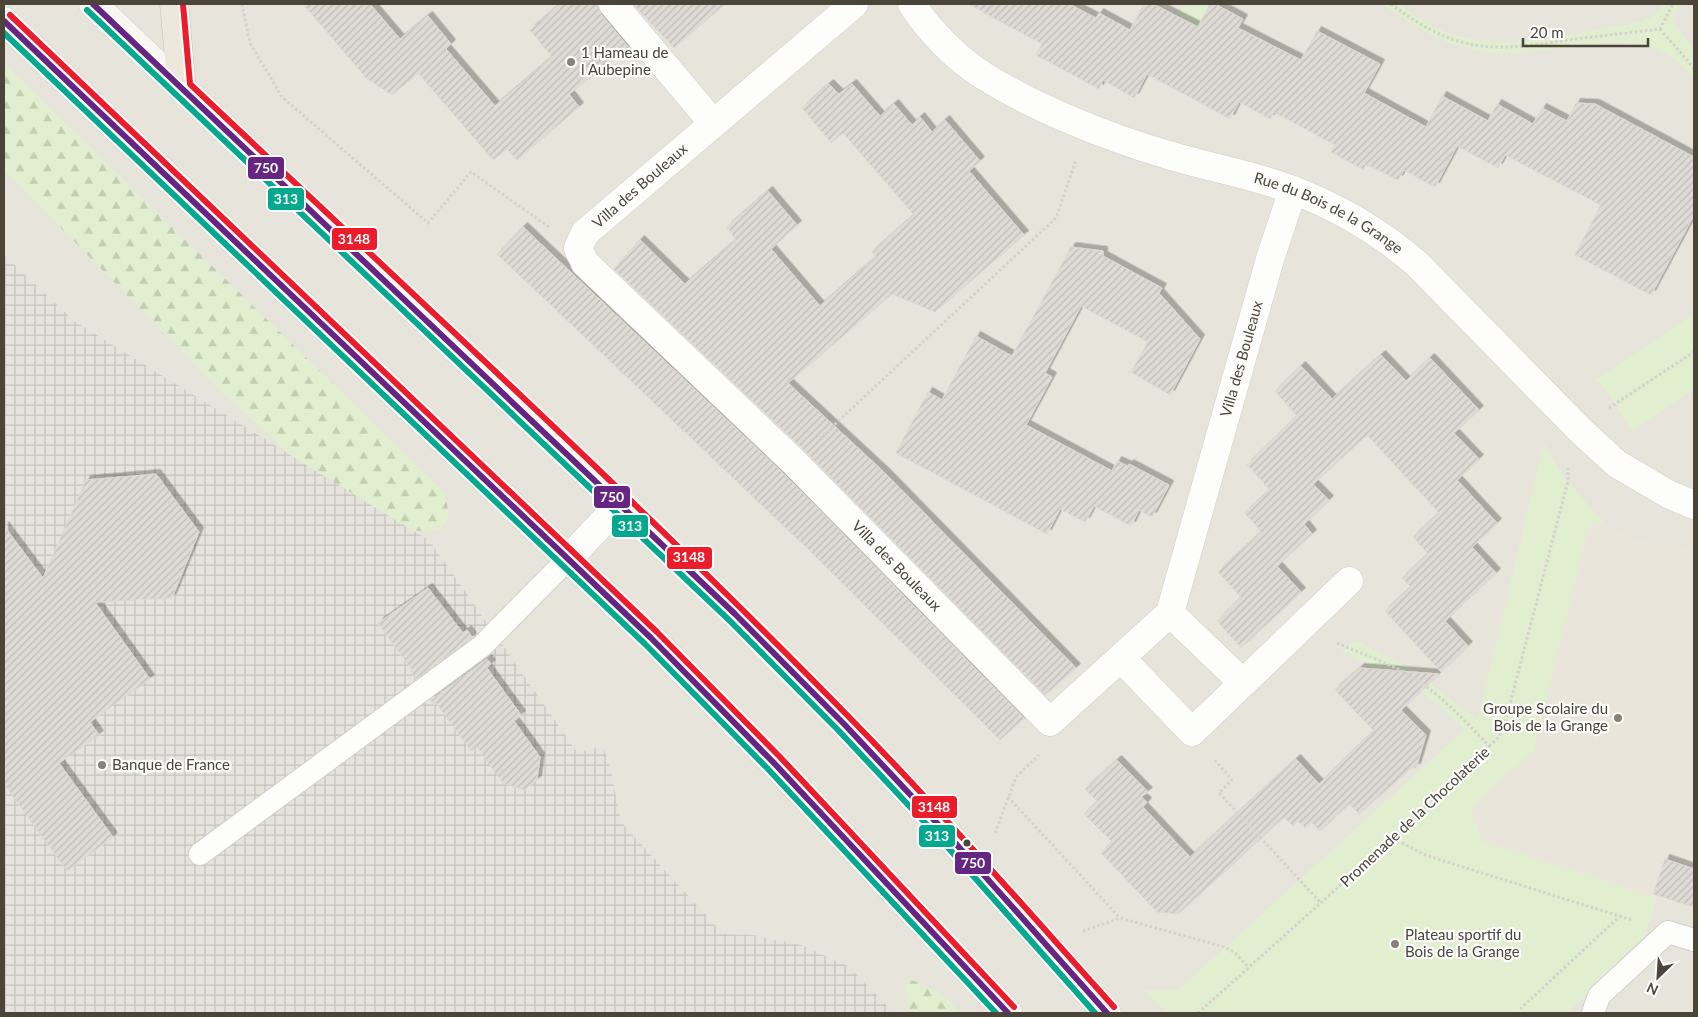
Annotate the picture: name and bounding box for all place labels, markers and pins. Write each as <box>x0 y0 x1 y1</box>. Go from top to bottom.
place label: 1 Hameau de l Aubepine <box>581 43 669 78</box>
marker: 1 Hameau de l Aubepine <box>565 56 577 68</box>
place label: Groupe Scolaire du Bois de la Grange <box>1483 699 1608 734</box>
marker: Groupe Scolaire du Bois de la Grange <box>1612 712 1624 724</box>
place label: Banque de France <box>112 755 230 773</box>
marker: Banque de France <box>96 759 108 771</box>
unlabelled marker <box>962 838 972 848</box>
place label: Plateau sportif du Bois de la Grange <box>1405 925 1521 960</box>
marker: Plateau sportif du Bois de la Grange <box>1389 938 1401 950</box>

